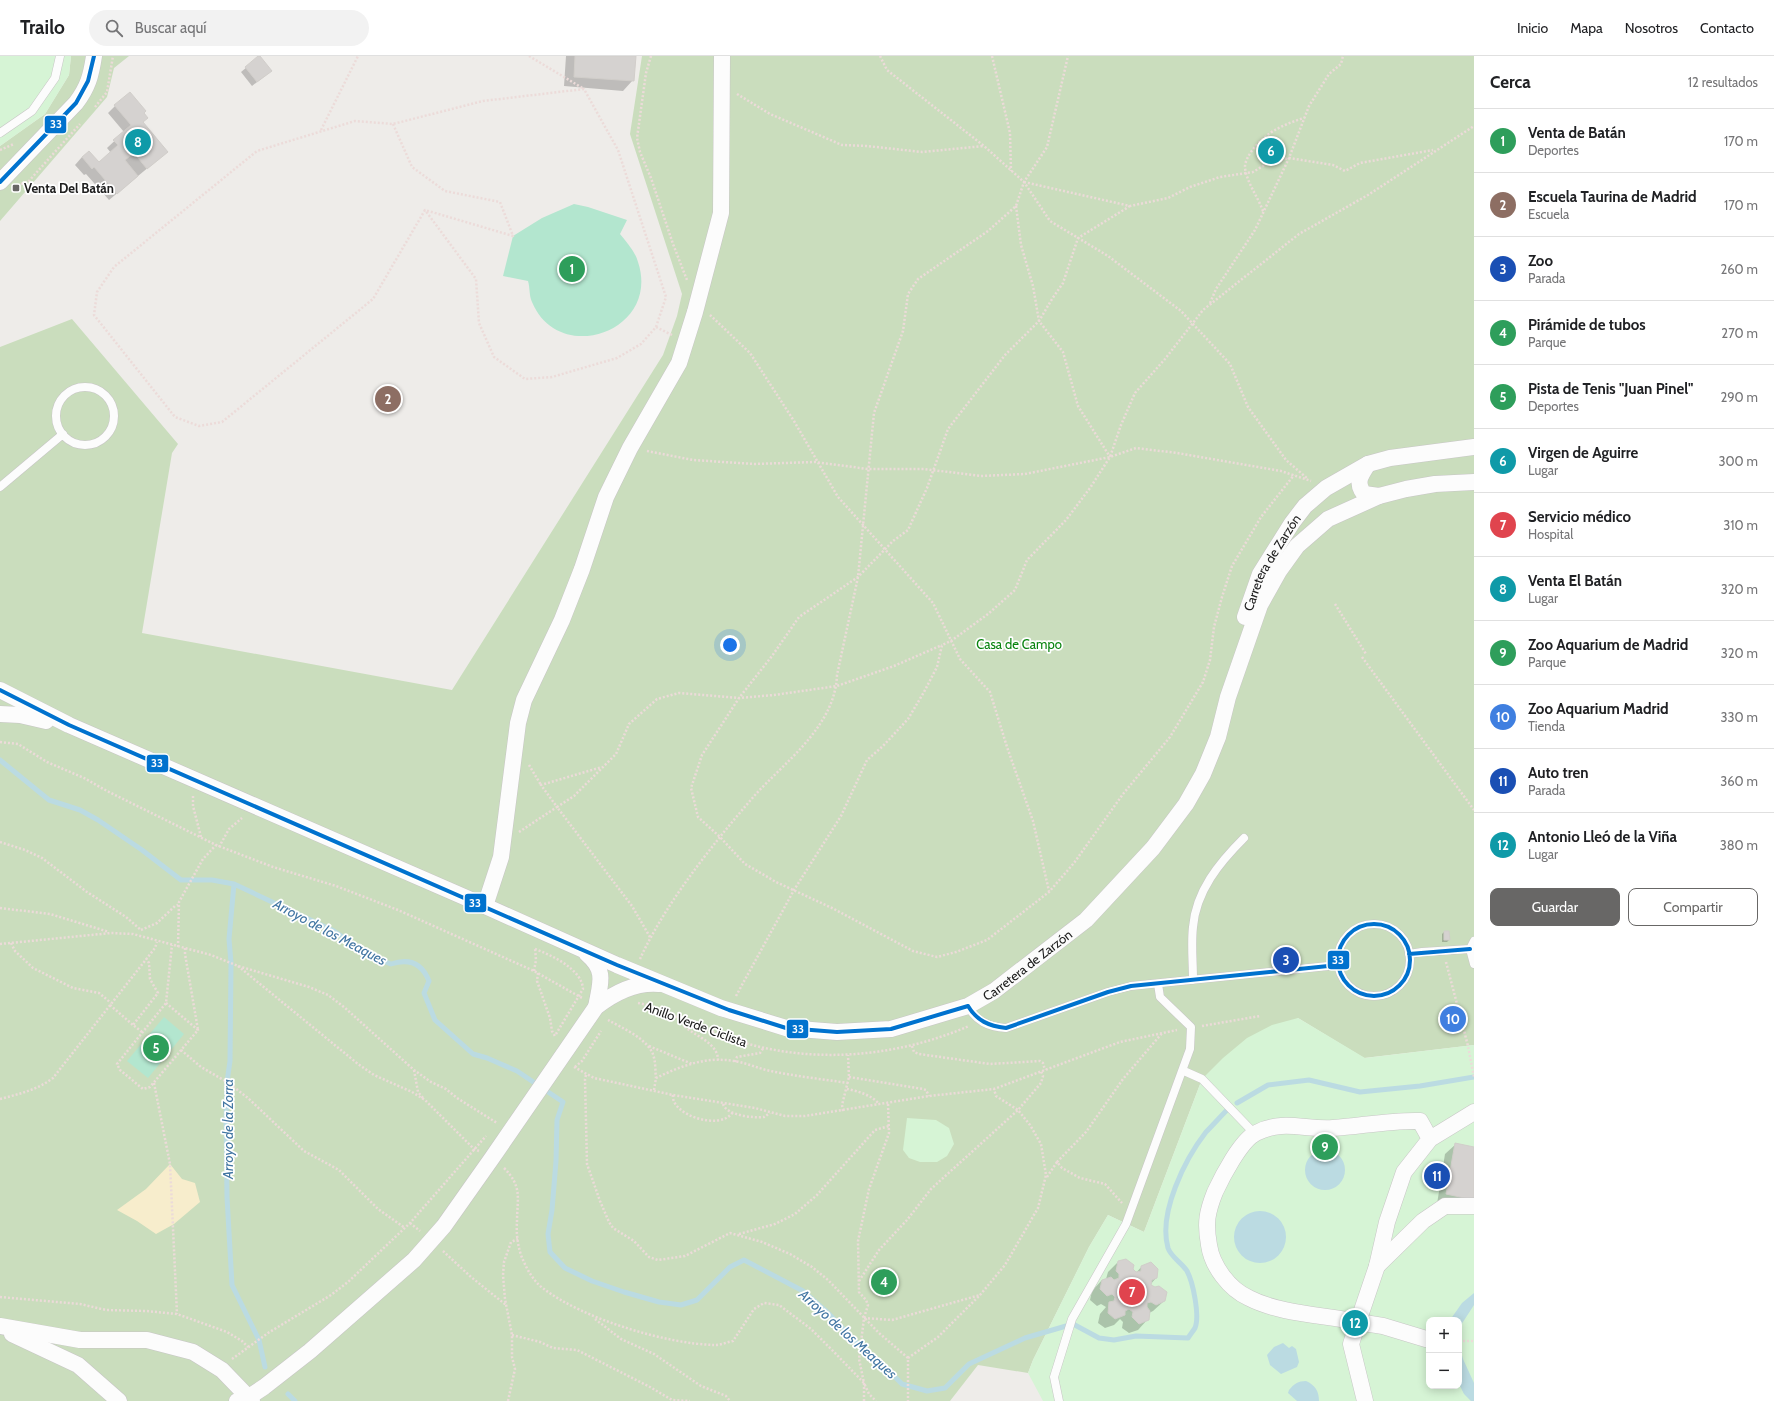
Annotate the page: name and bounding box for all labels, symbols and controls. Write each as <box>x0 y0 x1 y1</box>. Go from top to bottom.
search box <box>89 10 369 46</box>
text: Trailo <box>20 16 65 39</box>
icon: search <box>103 17 125 39</box>
text: Buscar aquí <box>135 19 207 37</box>
text: Inicio <box>1517 19 1548 37</box>
text: Mapa <box>1570 19 1603 37</box>
text: Nosotros <box>1625 19 1678 37</box>
text: Contacto <box>1700 19 1754 37</box>
text: Cerca <box>1490 72 1531 92</box>
text: 12 resultados <box>1688 74 1758 90</box>
line badge: 33 <box>44 115 67 134</box>
text: 33 <box>50 117 62 131</box>
text: Venta de Batán <box>1528 124 1626 142</box>
pin: 8 <box>125 127 151 157</box>
text: 1 <box>1501 133 1505 149</box>
text: 170 m <box>1724 133 1758 149</box>
pin: 6 <box>1258 136 1284 166</box>
text: Deportes <box>1528 142 1579 158</box>
place label: Venta Del Batán <box>24 180 114 196</box>
marker: Venta Del Batán <box>11 183 21 193</box>
text: Escuela Taurina de Madrid <box>1528 188 1697 206</box>
text: 2 <box>1500 197 1506 213</box>
text: 170 m <box>1724 197 1758 213</box>
text: Escuela <box>1528 206 1569 222</box>
text: Zoo <box>1528 252 1553 270</box>
pin: 1 <box>559 254 585 284</box>
text: 3 <box>1499 261 1507 277</box>
text: 260 m <box>1720 261 1758 277</box>
text: Parada <box>1528 270 1565 286</box>
text: Pirámide de tubos <box>1528 316 1646 334</box>
text: 4 <box>1499 325 1507 341</box>
text: 270 m <box>1721 325 1758 341</box>
text: Parque <box>1528 334 1566 350</box>
text: Pista de Tenis "Juan Pinel" <box>1528 380 1693 398</box>
pin: 2 <box>375 384 401 414</box>
text: 5 <box>1500 389 1506 405</box>
text: 290 m <box>1720 389 1758 405</box>
text: Deportes <box>1528 398 1579 414</box>
text: Virgen de Aguirre <box>1528 444 1638 462</box>
text: 6 <box>1499 453 1507 469</box>
text: 300 m <box>1718 453 1758 469</box>
text: Lugar <box>1528 462 1558 478</box>
text: Servicio médico <box>1528 508 1631 526</box>
street label: Carretera de Zarzón <box>1240 511 1304 613</box>
text: 7 <box>1500 517 1506 533</box>
text: 310 m <box>1723 517 1758 533</box>
text: Hospital <box>1528 526 1573 542</box>
text: Venta El Batán <box>1528 572 1622 590</box>
text: 8 <box>1499 581 1507 597</box>
text: 320 m <box>1721 581 1758 597</box>
text: Lugar <box>1528 590 1558 606</box>
your location <box>720 635 740 655</box>
park label: Casa de Campo <box>976 636 1062 652</box>
text: Zoo Aquarium de Madrid <box>1528 636 1688 654</box>
text: 9 <box>1499 645 1507 661</box>
text: 320 m <box>1721 645 1758 661</box>
text: Parque <box>1528 654 1566 670</box>
text: Zoo Aquarium Madrid <box>1528 700 1669 718</box>
text: 10 <box>1496 709 1510 725</box>
text: 330 m <box>1721 709 1758 725</box>
text: Tienda <box>1528 718 1565 734</box>
line badge: 33 <box>146 754 169 773</box>
text: 33 <box>151 756 163 770</box>
text: Auto tren <box>1528 764 1588 782</box>
text: 11 <box>1498 773 1508 789</box>
text: 360 m <box>1720 773 1758 789</box>
text: Parada <box>1528 782 1565 798</box>
text: Antonio Lleó de la Viña <box>1528 828 1677 846</box>
text: 12 <box>1497 837 1509 853</box>
text: 380 m <box>1720 837 1758 853</box>
text: Lugar <box>1528 846 1558 862</box>
button: Guardar <box>1490 888 1620 926</box>
button: Compartir <box>1628 888 1758 926</box>
line badge: 33 <box>464 893 487 913</box>
water label: Arroyo de los Meaques <box>270 894 390 970</box>
text: 33 <box>469 896 481 910</box>
street label: Carretera de Zarzón <box>980 926 1075 1004</box>
pin: 3 <box>1273 945 1299 975</box>
line badge: 33 <box>1327 950 1350 970</box>
text: 33 <box>1332 953 1344 967</box>
street label: Anillo Verde Ciclista <box>643 998 750 1050</box>
pin: 10 <box>1440 1004 1466 1034</box>
line badge: 33 <box>786 1019 809 1039</box>
text: 33 <box>792 1022 804 1036</box>
pin: 5 <box>143 1033 169 1063</box>
water label: Arroyo de la Zorra <box>219 1079 237 1180</box>
pin: 9 <box>1312 1132 1338 1162</box>
pin: 11 <box>1424 1161 1450 1191</box>
pin: 4 <box>871 1267 897 1297</box>
pin: 7 <box>1119 1277 1145 1307</box>
water label: Arroyo de los Meaques <box>795 1285 901 1383</box>
pin: 12 <box>1342 1308 1368 1338</box>
map controls <box>1426 1317 1462 1389</box>
button: + <box>1426 1317 1462 1353</box>
button: − <box>1426 1353 1462 1389</box>

